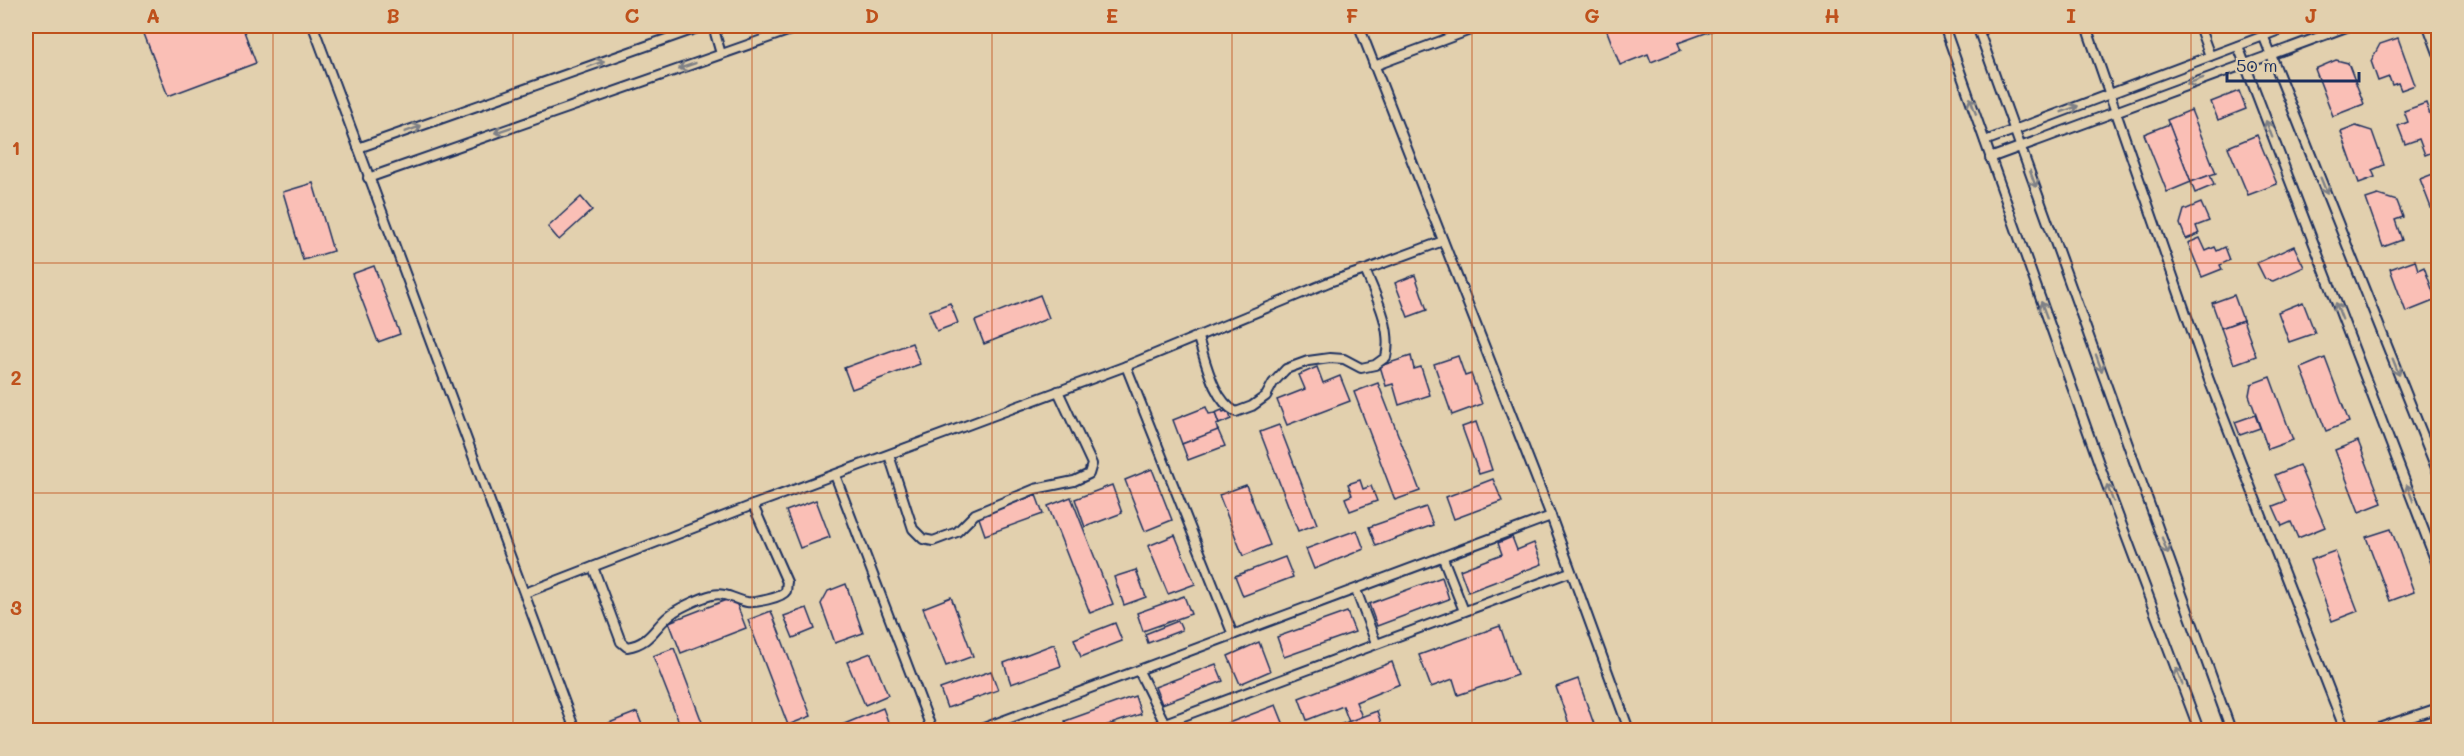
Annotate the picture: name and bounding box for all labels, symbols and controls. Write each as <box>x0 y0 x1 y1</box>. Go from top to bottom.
text: A <box>146 2 160 28</box>
text: B <box>386 2 400 28</box>
text: C <box>625 2 640 28</box>
text: D <box>865 2 879 28</box>
text: E <box>1106 2 1118 28</box>
text: F <box>1346 2 1359 28</box>
text: G <box>1584 2 1600 28</box>
text: H <box>1824 2 1840 28</box>
text: I <box>2066 2 2076 28</box>
text: J <box>2304 2 2318 28</box>
scale bar <box>2227 45 2359 83</box>
text: 50 m <box>2236 53 2278 77</box>
one-way arrow <box>586 57 605 68</box>
one-way arrow <box>678 61 697 72</box>
one-way arrow <box>2186 77 2205 88</box>
one-way arrow <box>1966 97 1977 116</box>
one-way arrow <box>2060 103 2078 114</box>
one-way arrow <box>2263 121 2274 139</box>
one-way arrow <box>403 122 422 133</box>
one-way arrow <box>494 126 513 137</box>
text: 1 <box>12 134 20 160</box>
one-way arrow <box>2028 169 2039 188</box>
one-way arrow <box>2319 176 2330 195</box>
one-way arrow <box>2038 301 2049 320</box>
one-way arrow <box>2333 302 2344 321</box>
one-way arrow <box>2094 353 2105 372</box>
one-way arrow <box>2391 357 2402 376</box>
text: 2 <box>10 364 22 390</box>
one-way arrow <box>2404 484 2415 503</box>
one-way arrow <box>2103 485 2114 503</box>
one-way arrow <box>2160 536 2171 555</box>
text: 3 <box>10 594 22 620</box>
one-way arrow <box>2172 667 2183 686</box>

